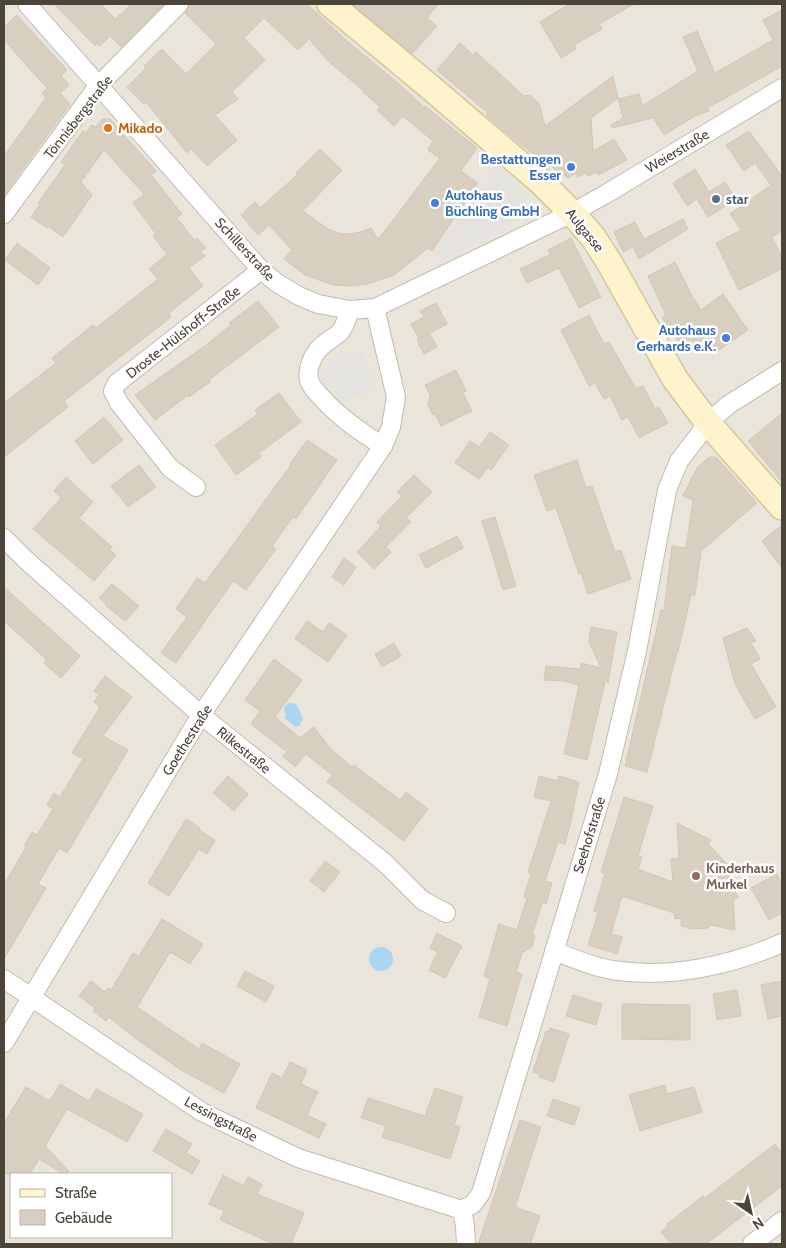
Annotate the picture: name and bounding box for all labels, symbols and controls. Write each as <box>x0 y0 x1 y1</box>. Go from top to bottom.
street label: Tönnisbergstraße <box>40 71 116 163</box>
place label: Mikado <box>118 119 163 137</box>
marker: Mikado <box>102 122 114 134</box>
street label: Weierstraße <box>642 125 712 177</box>
place label: Bestattungen Esser <box>480 150 561 184</box>
marker: Bestattungen Esser <box>565 161 577 173</box>
place label: Autohaus Büchling GmbH <box>445 186 540 220</box>
place label: star <box>726 190 749 208</box>
marker: star <box>710 193 722 205</box>
marker: Autohaus Büchling GmbH <box>429 197 441 209</box>
street label: Aulgasse <box>562 204 608 256</box>
street label: Schillerstraße <box>211 214 279 284</box>
street label: Droste-Hülshoff-Straße <box>122 282 244 382</box>
place label: Autohaus Gerhards e.K. <box>636 321 716 355</box>
marker: Autohaus Gerhards e.K. <box>720 332 732 344</box>
street label: Goethestraße <box>158 701 216 779</box>
street label: Rilkestraße <box>213 723 275 777</box>
street label: Seehofstraße <box>569 795 609 875</box>
place label: Kinderhaus Murkel <box>706 859 774 893</box>
marker: Kinderhaus Murkel <box>690 870 702 882</box>
street label: Lessingstraße <box>181 1092 261 1146</box>
legend <box>10 1173 172 1238</box>
text: Straße <box>55 1184 97 1202</box>
north arrow <box>726 1188 776 1238</box>
text: Gebäude <box>55 1209 112 1227</box>
text: N <box>749 1214 767 1234</box>

